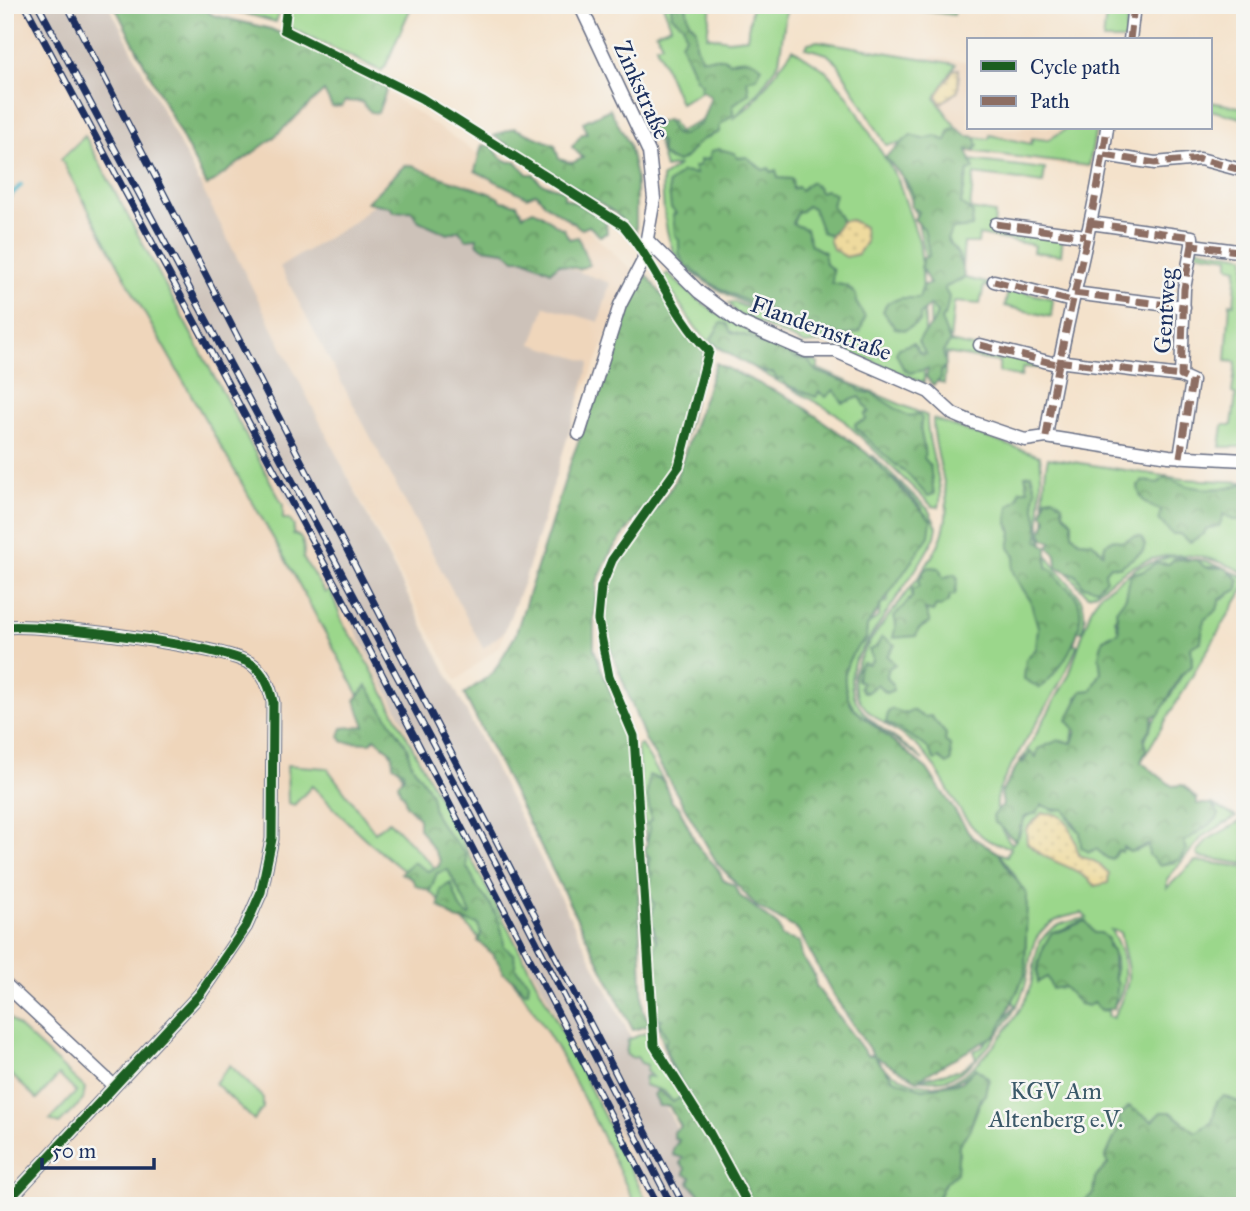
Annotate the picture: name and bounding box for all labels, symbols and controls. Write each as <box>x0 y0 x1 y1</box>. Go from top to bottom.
street label: Zinkstraße <box>607 36 677 144</box>
legend <box>967 38 1212 130</box>
text: Cycle path <box>1030 54 1121 80</box>
text: Path <box>1030 88 1070 114</box>
street label: Gentweg <box>1147 266 1183 355</box>
street label: Flandernstraße <box>746 289 896 367</box>
park label: KGV Am Altenberg e.V. <box>988 1076 1123 1134</box>
scale bar <box>42 1127 154 1171</box>
text: 50 m <box>52 1138 97 1164</box>

